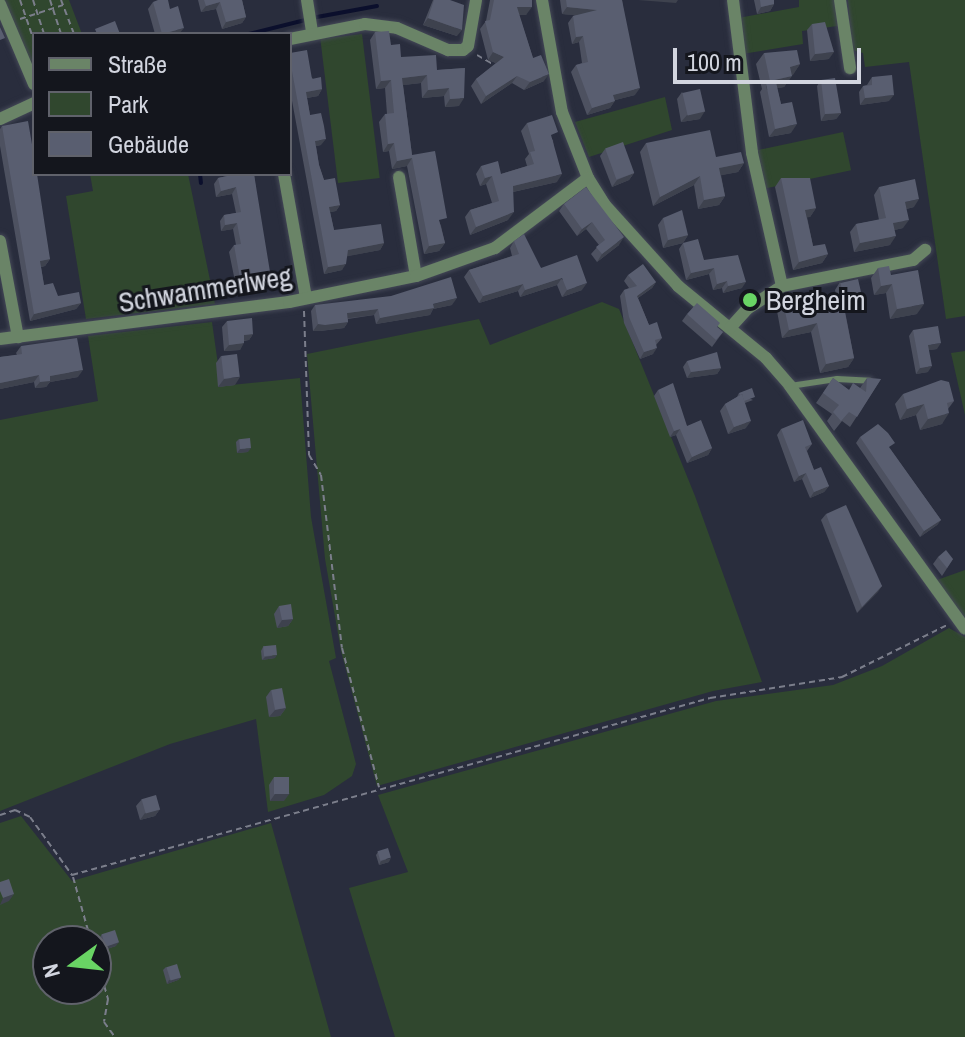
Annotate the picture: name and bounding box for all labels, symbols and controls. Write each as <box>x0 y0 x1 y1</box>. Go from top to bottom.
legend <box>32 32 292 176</box>
scale bar <box>677 32 865 82</box>
text: 100 m <box>687 46 742 78</box>
text: Straße <box>108 48 167 80</box>
text: Park <box>108 88 148 120</box>
text: Gebäude <box>108 128 189 160</box>
street label: Schwammerlweg <box>116 259 294 319</box>
place label: Bergheim <box>766 283 866 317</box>
marker: Bergheim <box>741 291 759 309</box>
north arrow <box>32 925 112 1005</box>
text: N <box>35 961 67 981</box>

